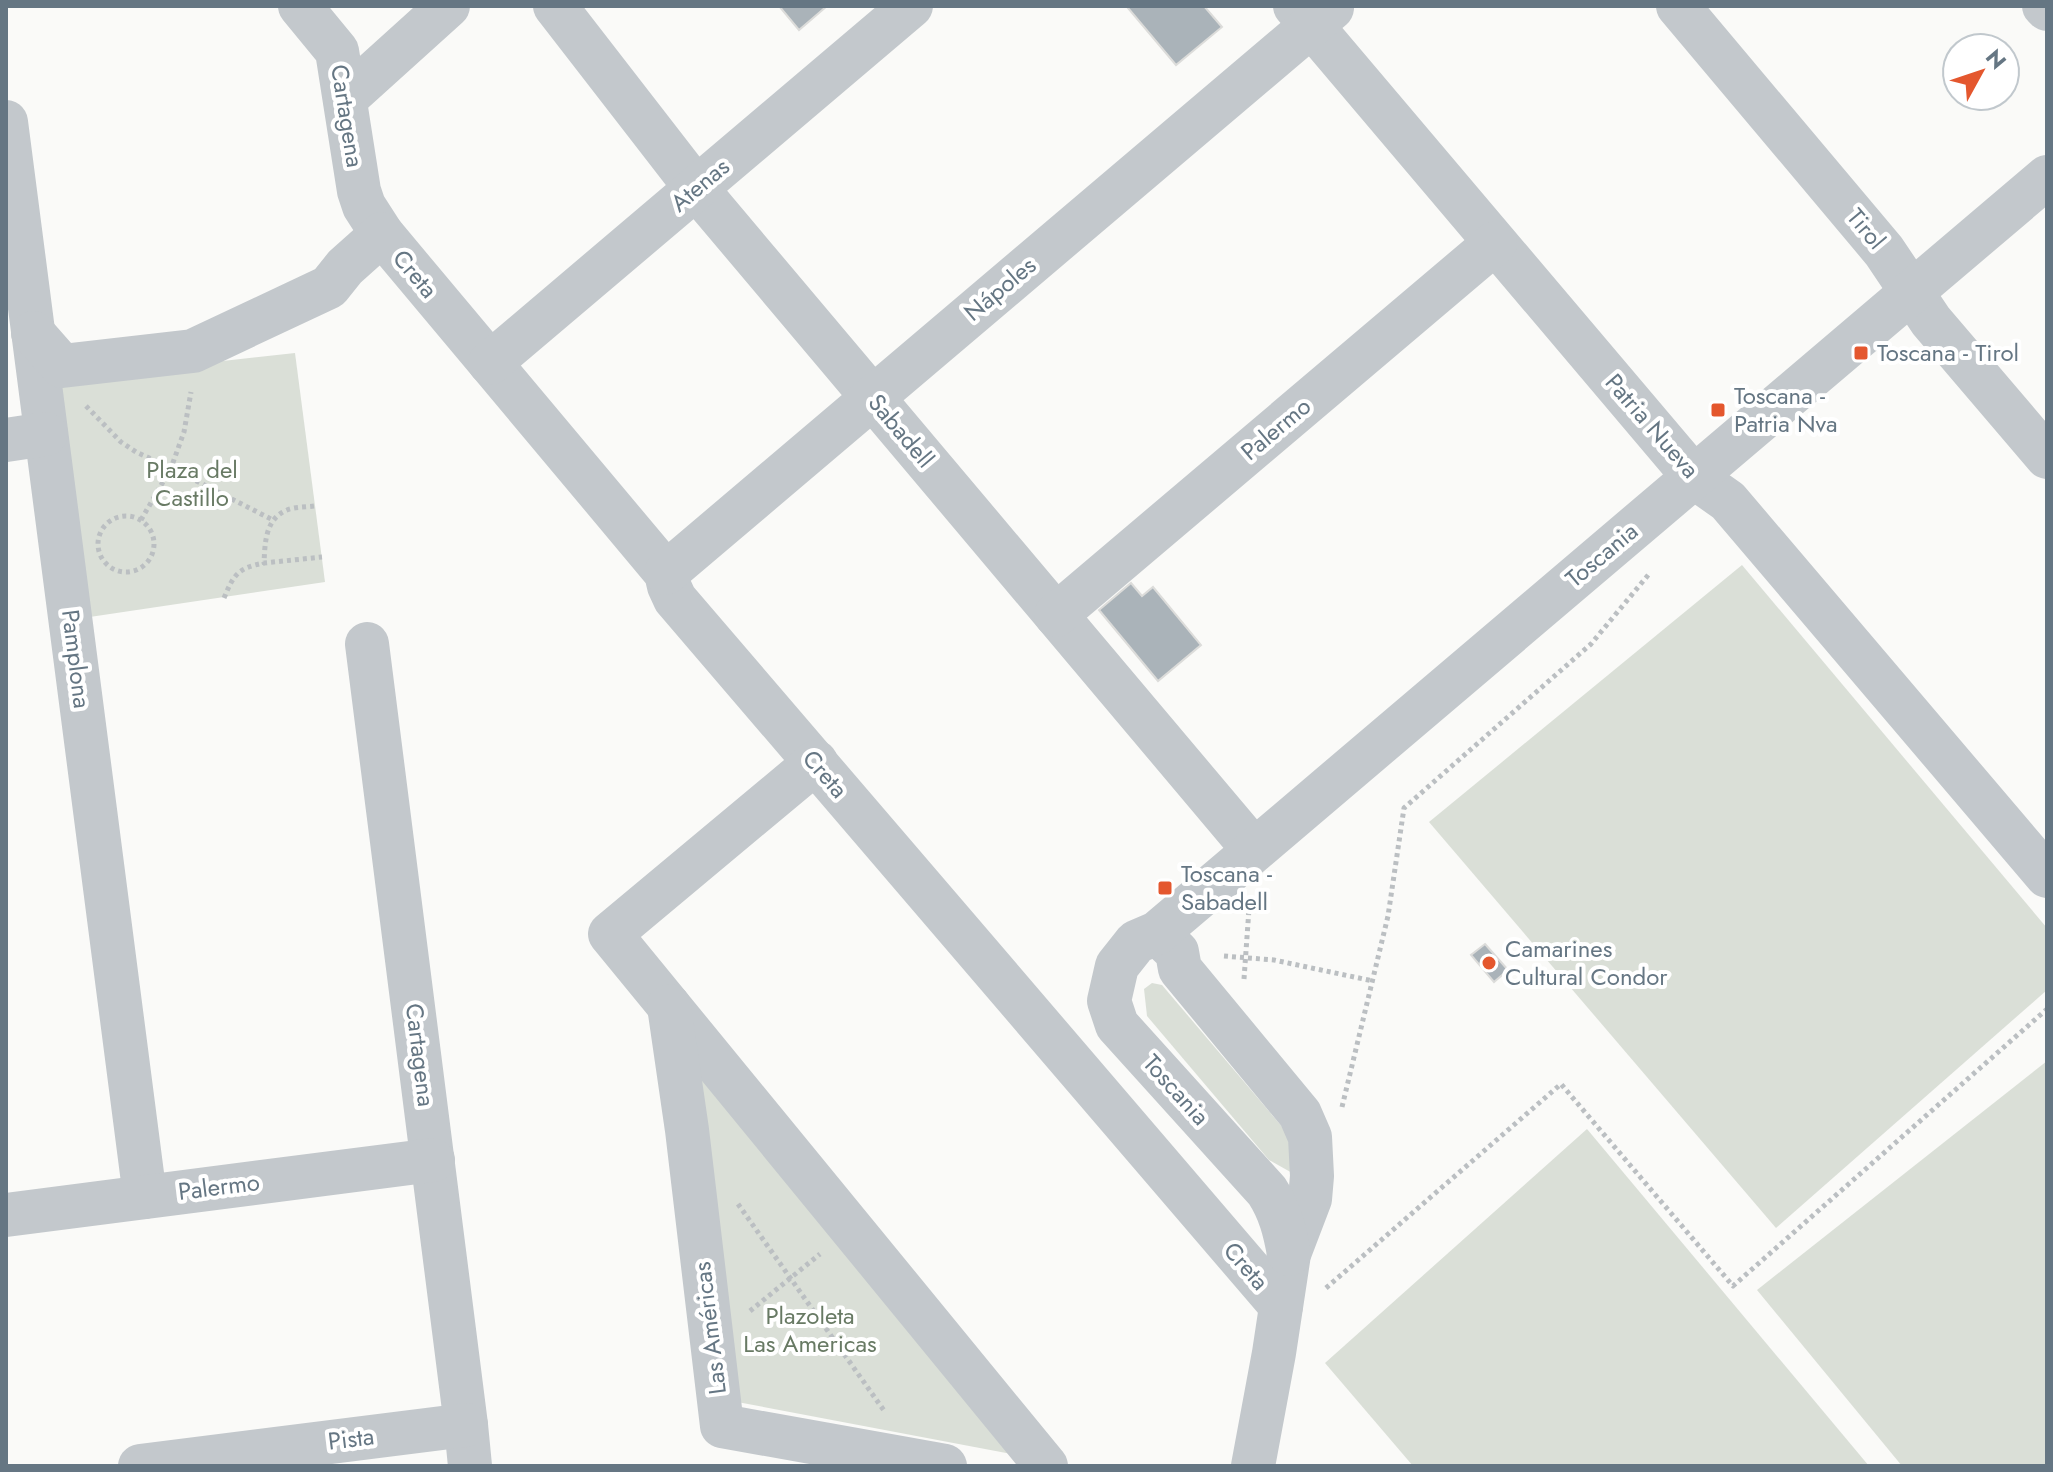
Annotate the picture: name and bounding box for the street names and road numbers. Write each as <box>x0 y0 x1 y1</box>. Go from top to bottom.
street label: Cartagena <box>322 62 373 170</box>
street label: Atenas <box>662 149 737 220</box>
street label: Tirol <box>1839 201 1894 257</box>
street label: Creta <box>385 242 446 306</box>
street label: Nápoles <box>956 248 1043 329</box>
street label: Patria Nueva <box>1597 366 1708 486</box>
street label: Sabadell <box>860 386 943 475</box>
street label: Palermo <box>1233 389 1318 468</box>
street label: Toscania <box>1558 514 1645 595</box>
street label: Pamplona <box>53 608 100 710</box>
street label: Creta <box>794 742 856 806</box>
street label: Cartagena <box>397 1001 444 1109</box>
street label: Toscania <box>1135 1046 1218 1133</box>
street label: Palermo <box>176 1164 262 1209</box>
street label: Creta <box>1215 1234 1277 1298</box>
street label: Las Américas <box>684 1260 735 1396</box>
street label: Pista <box>326 1418 376 1459</box>

